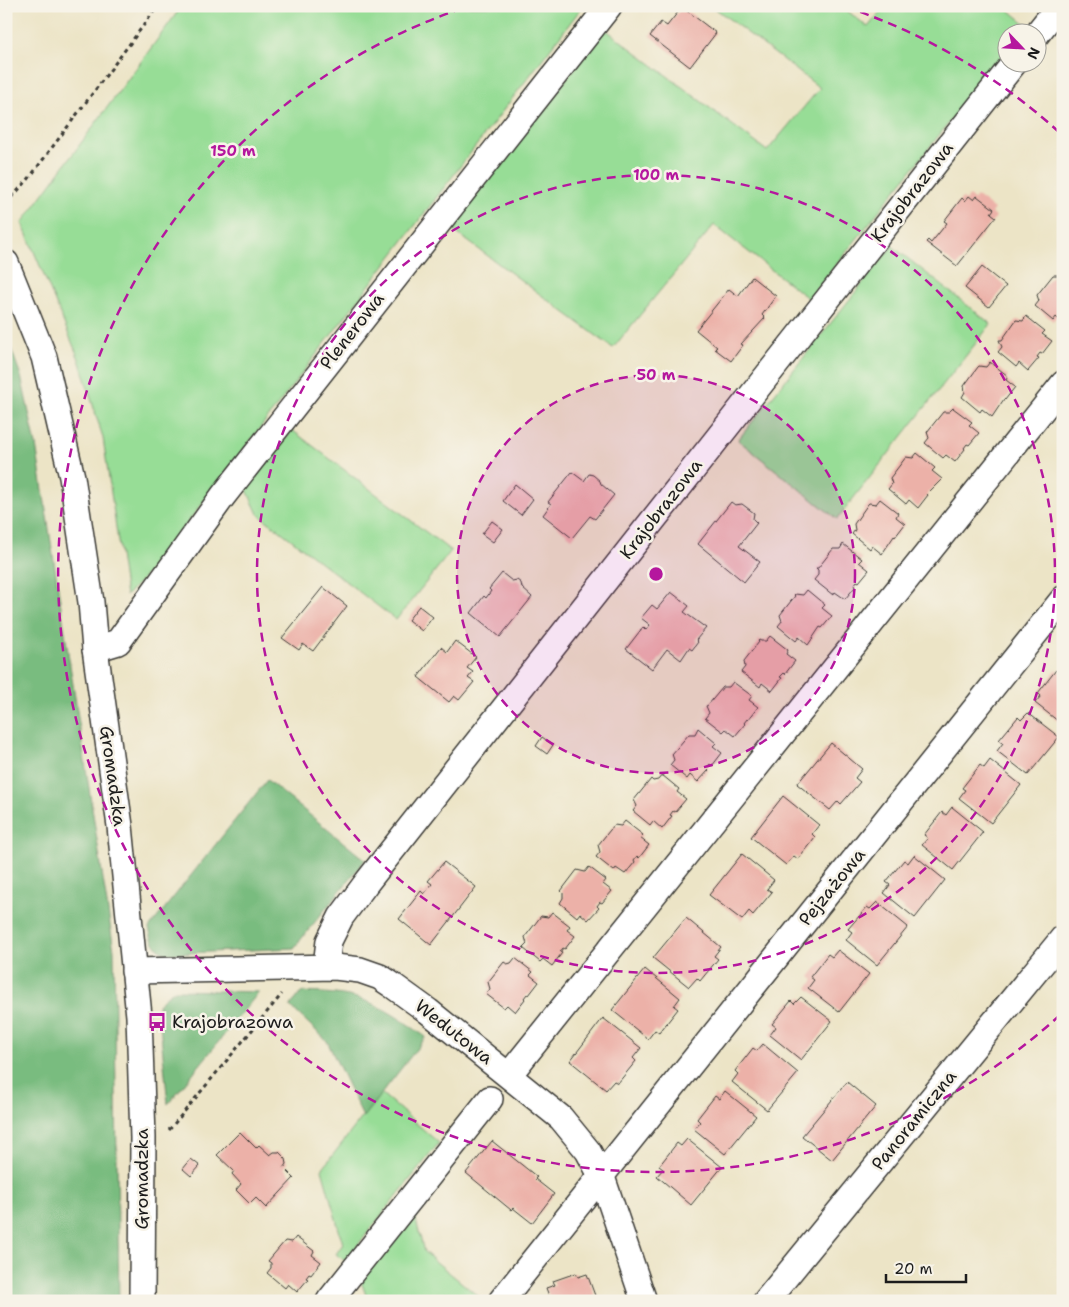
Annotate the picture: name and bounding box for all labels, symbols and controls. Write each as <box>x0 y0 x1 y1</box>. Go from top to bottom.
north arrow <box>996 22 1046 72</box>
text: N <box>1023 45 1044 62</box>
street label: Krajobrazowa <box>865 137 959 247</box>
text: 150 m <box>210 141 256 161</box>
text: 100 m <box>633 165 679 185</box>
street label: Plenerowa <box>314 288 390 374</box>
text: 50 m <box>637 365 676 385</box>
street label: Krajobrazowa <box>614 454 708 564</box>
centre of rings <box>647 565 665 583</box>
street label: Gromadzka <box>94 724 132 828</box>
street label: Pejzażowa <box>793 843 871 931</box>
street label: Wedutowa <box>410 994 498 1070</box>
place label: Krajobrazowa <box>172 1010 293 1034</box>
bus stop icon: Krajobrazowa <box>146 1011 168 1033</box>
street label: Panoramiczna <box>866 1065 962 1175</box>
street label: Gromadzka <box>130 1128 154 1230</box>
scale bar <box>886 1252 966 1284</box>
text: 20 m <box>894 1259 933 1279</box>

